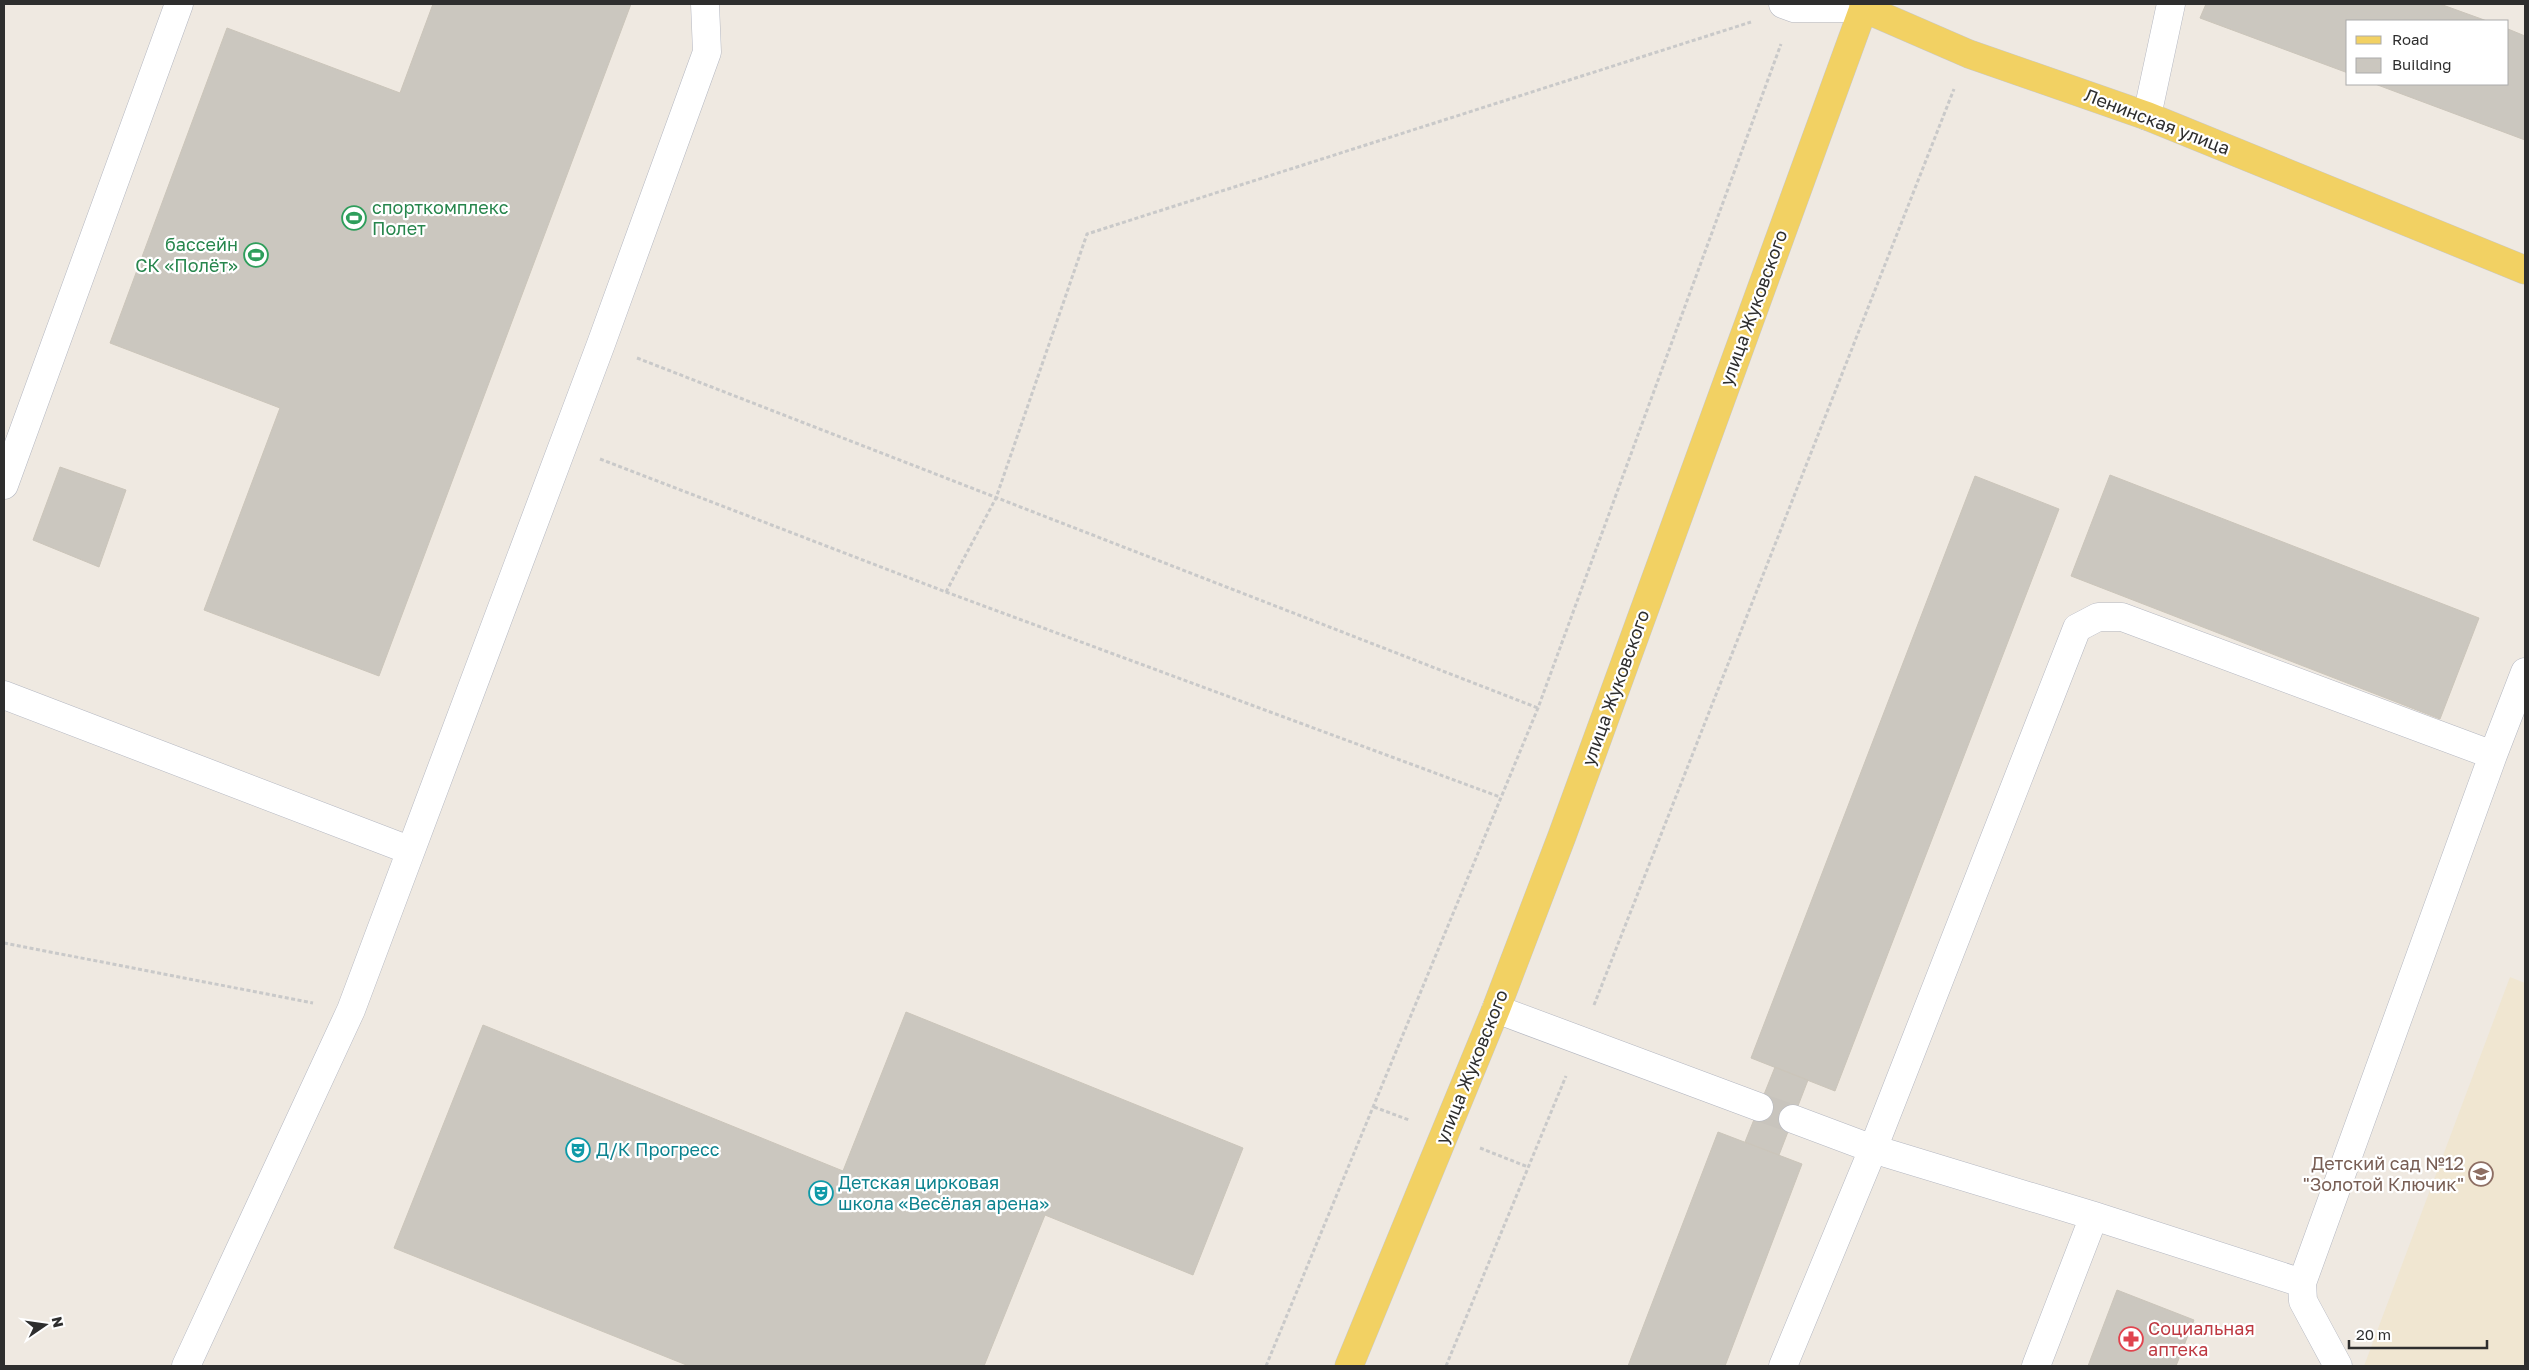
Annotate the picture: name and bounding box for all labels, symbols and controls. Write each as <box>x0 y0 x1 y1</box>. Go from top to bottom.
legend <box>2346 20 2509 85</box>
text: Road <box>2392 30 2429 48</box>
text: Building <box>2392 55 2452 73</box>
street label: Ленинская улица <box>2082 83 2233 159</box>
place label: спорткомплекс Полет <box>372 196 509 239</box>
sports icon: спорткомплекс Полет <box>341 205 367 231</box>
street label: улица Жуковского <box>1715 227 1792 389</box>
place label: бассейн СК «Полёт» <box>135 233 238 276</box>
sports icon: бассейн СК «Полёт» <box>243 242 269 268</box>
street label: улица Жуковского <box>1577 607 1654 769</box>
street label: улица Жуковского <box>1430 986 1512 1147</box>
theatre icon: Д/К Прогресс <box>565 1137 591 1163</box>
place label: Д/К Прогресс <box>596 1138 720 1160</box>
place label: Детский сад №12 "Золотой Ключик" <box>2303 1152 2464 1195</box>
school or university icon: Детский сад №12 "Золотой Ключик" <box>2468 1161 2494 1187</box>
place label: Детская цирковая школа «Весёлая арена» <box>838 1171 1049 1214</box>
theatre icon: Детская цирковая школа «Весёлая арена» <box>808 1180 834 1206</box>
north arrow <box>20 1300 70 1350</box>
text: N <box>49 1315 68 1329</box>
place label: Социальная аптека <box>2148 1317 2255 1360</box>
scale bar <box>2349 1318 2486 1350</box>
text: 20 m <box>2356 1325 2391 1343</box>
pharmacy icon: Социальная аптека <box>2118 1326 2144 1352</box>

